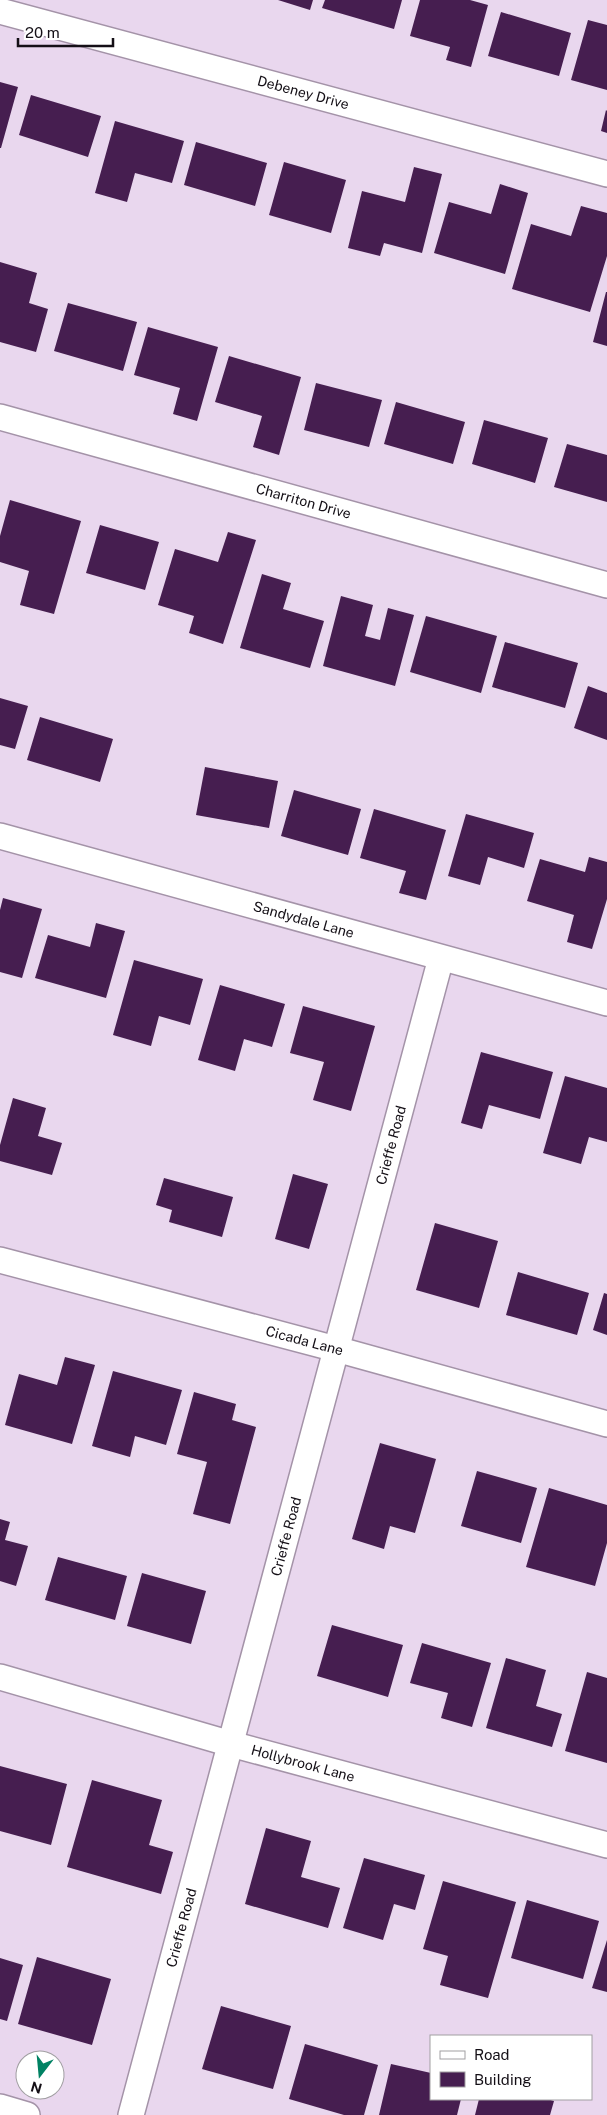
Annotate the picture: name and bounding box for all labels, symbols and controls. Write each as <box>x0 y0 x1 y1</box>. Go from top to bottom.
scale bar <box>18 15 112 47</box>
text: 20 m <box>25 24 60 41</box>
street label: Debeney Drive <box>256 72 351 112</box>
street label: Charriton Drive <box>254 480 353 522</box>
street label: Sandydale Lane <box>252 898 356 941</box>
street label: Crieffe Road <box>373 1104 409 1187</box>
street label: Cicada Lane <box>264 1323 345 1359</box>
street label: Crieffe Road <box>268 1495 304 1578</box>
street label: Hollybrook Lane <box>249 1742 357 1785</box>
street label: Crieffe Road <box>163 1886 199 1969</box>
legend <box>430 2035 592 2100</box>
text: Road <box>474 2046 510 2063</box>
north arrow <box>15 2050 65 2100</box>
text: Building <box>474 2071 532 2088</box>
text: N <box>29 2078 44 2097</box>

